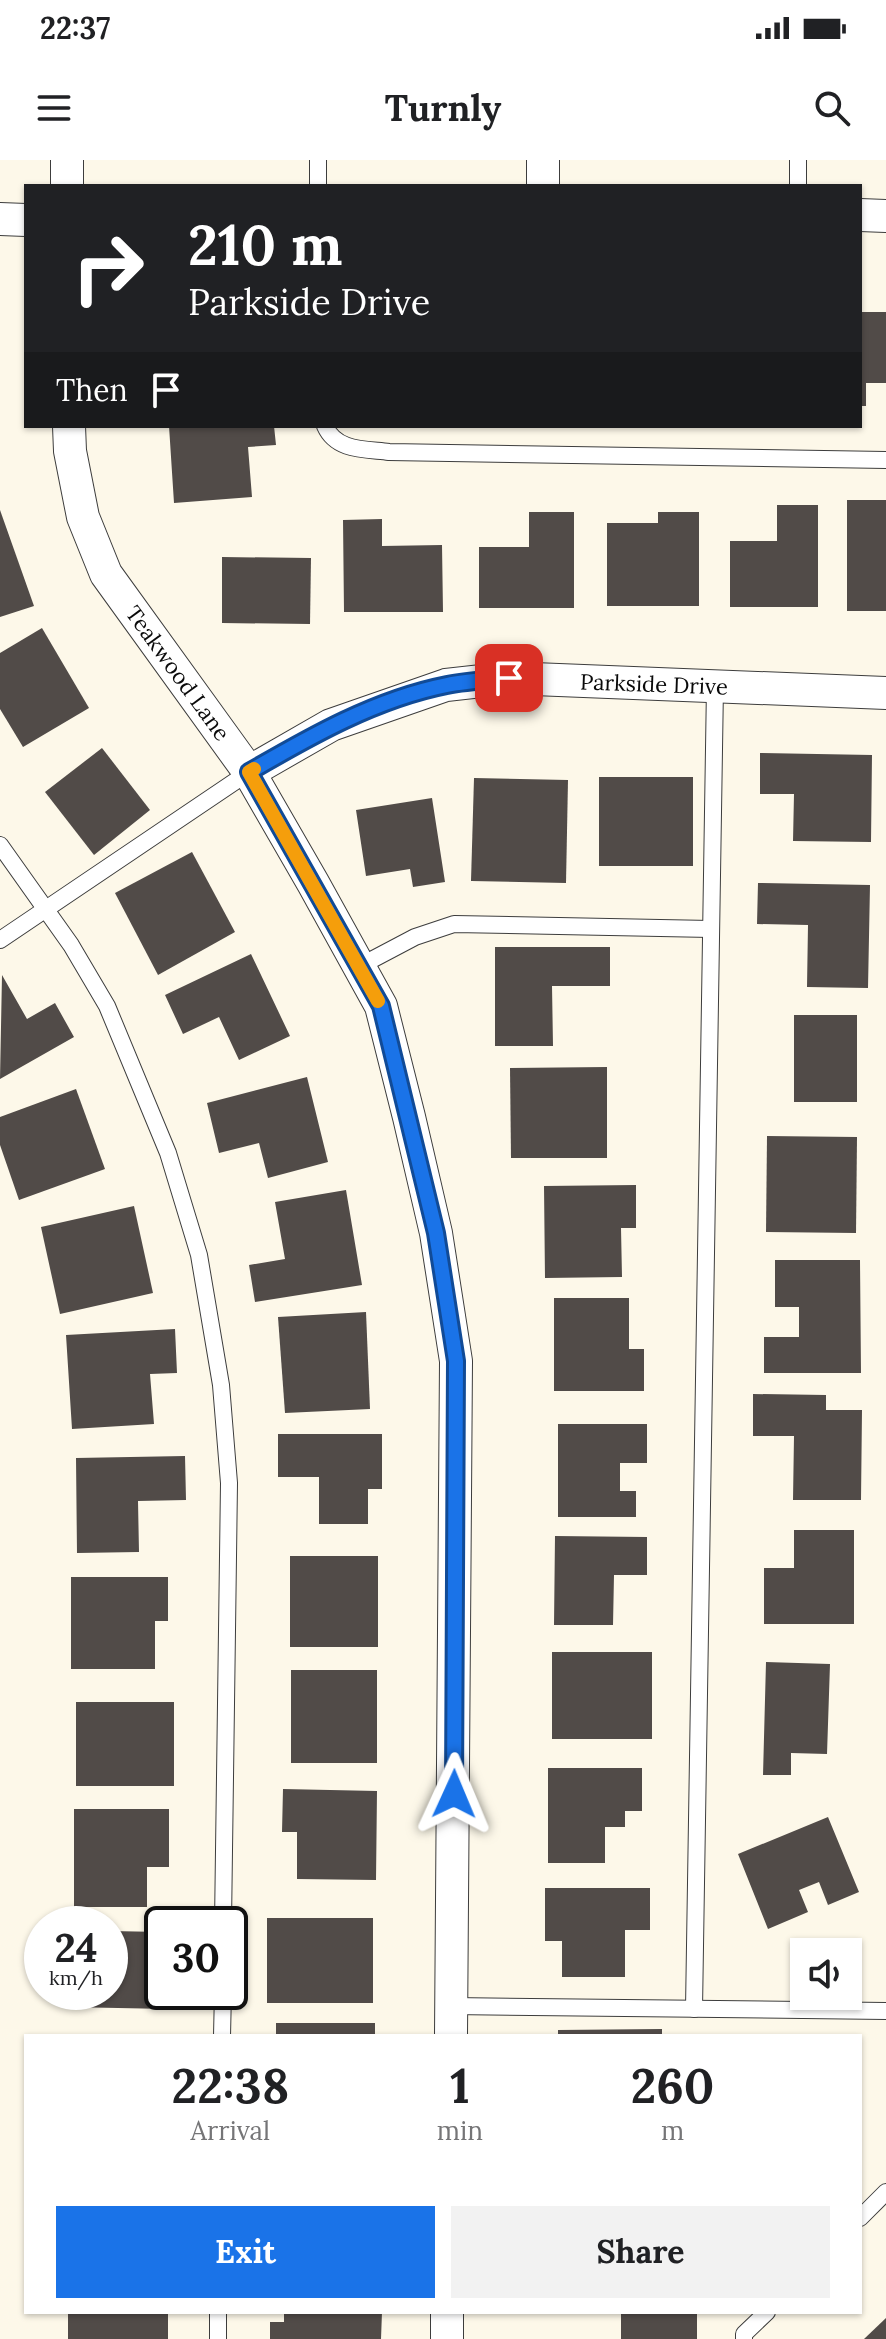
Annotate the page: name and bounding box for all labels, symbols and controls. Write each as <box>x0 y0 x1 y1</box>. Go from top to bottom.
text: 22:37 <box>40 9 110 47</box>
text: Turnly <box>385 85 501 131</box>
icon: menu <box>32 86 76 130</box>
icon: search <box>810 86 854 130</box>
text: 210 m <box>188 209 342 280</box>
icon: right <box>56 216 160 320</box>
text: Parkside Drive <box>188 279 430 325</box>
icon: arrive <box>144 368 188 412</box>
text: Then <box>56 371 128 409</box>
street label: Teakwood Lane <box>120 600 236 746</box>
pin <box>475 644 543 712</box>
icon: arrive <box>487 656 531 700</box>
street label: Parkside Drive <box>580 667 729 701</box>
position arrow <box>412 1752 496 1836</box>
speed limit sign: 30 <box>144 1906 248 2010</box>
text: 24 <box>54 1922 98 1973</box>
map controls <box>790 1938 862 2010</box>
button: sound <box>790 1938 862 2010</box>
text: km/h <box>49 1965 103 1990</box>
text: 22:38 <box>172 2055 289 2116</box>
text: 1 <box>450 2055 470 2116</box>
text: 260 <box>631 2055 714 2116</box>
text: Arrival <box>191 2114 270 2147</box>
text: min <box>437 2114 483 2147</box>
text: m <box>661 2114 684 2147</box>
button: Exit <box>56 2206 435 2298</box>
button: Share <box>451 2206 830 2298</box>

